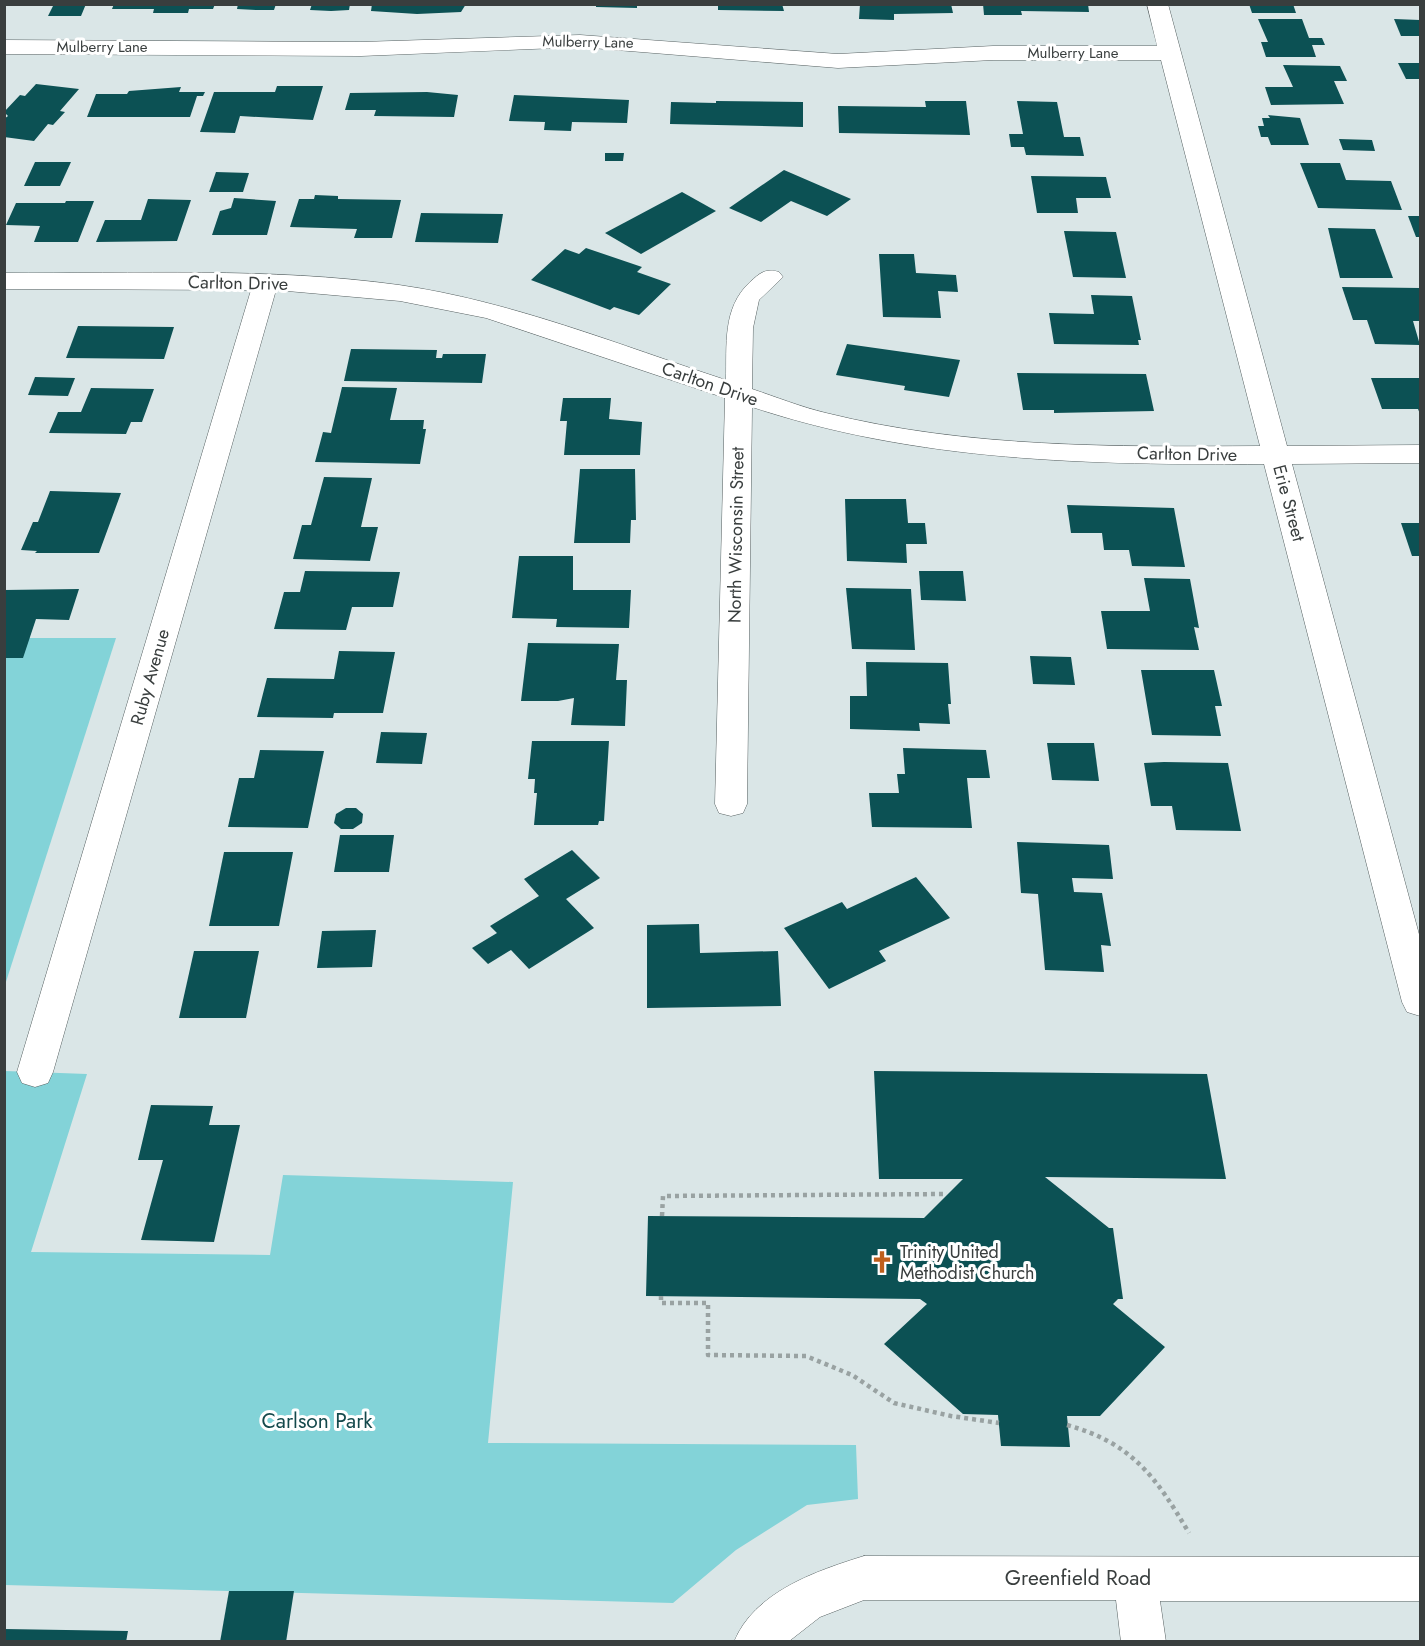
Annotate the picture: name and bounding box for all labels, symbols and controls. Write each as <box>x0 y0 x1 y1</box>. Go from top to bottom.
street label: Mulberry Lane <box>542 30 634 54</box>
street label: Mulberry Lane <box>56 36 148 58</box>
street label: Mulberry Lane <box>1027 42 1119 64</box>
street label: Carlton Drive <box>188 269 288 297</box>
street label: Carlton Drive <box>658 355 762 413</box>
street label: Carlton Drive <box>1137 440 1237 468</box>
street label: North Wisconsin Street <box>721 446 751 623</box>
street label: Erie Street <box>1266 462 1312 545</box>
street label: Ruby Avenue <box>124 626 176 728</box>
place label: Trinity United Methodist Church <box>900 1239 1035 1286</box>
church icon: Trinity United Methodist Church <box>869 1249 895 1275</box>
park label: Carlson Park <box>261 1406 373 1436</box>
street label: Greenfield Road <box>1005 1563 1151 1593</box>

